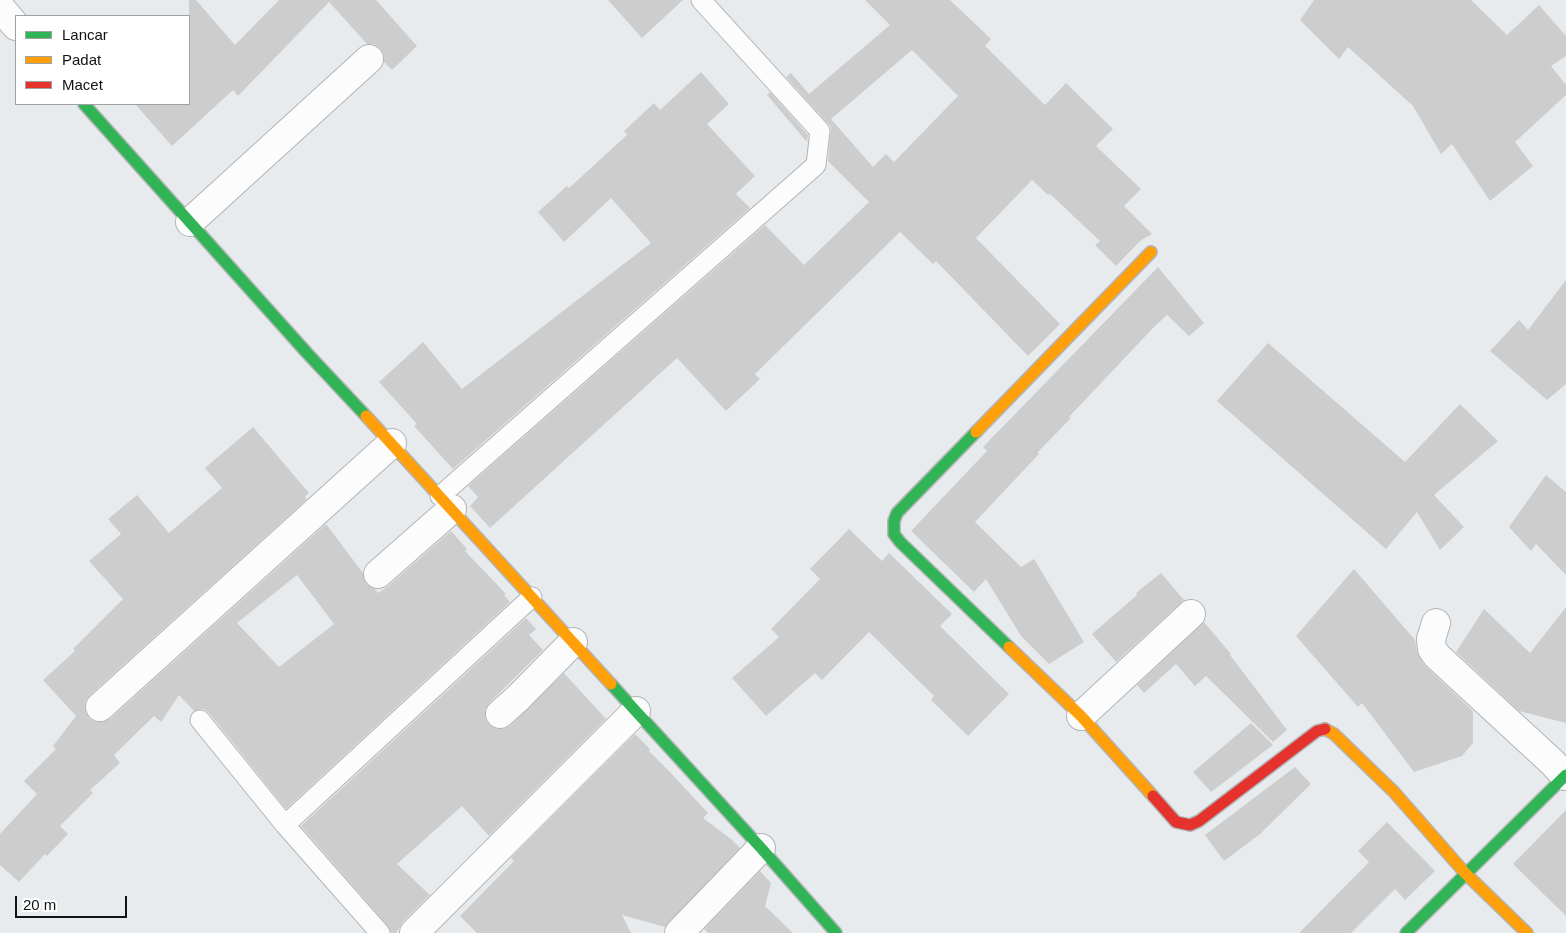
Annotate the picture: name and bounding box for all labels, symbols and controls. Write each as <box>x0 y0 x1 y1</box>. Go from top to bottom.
legend <box>15 15 190 105</box>
text: Lancar <box>62 26 108 43</box>
text: Padat <box>62 51 101 68</box>
text: Macet <box>62 76 103 93</box>
scale bar <box>18 886 130 918</box>
text: 20 m <box>23 896 56 913</box>

